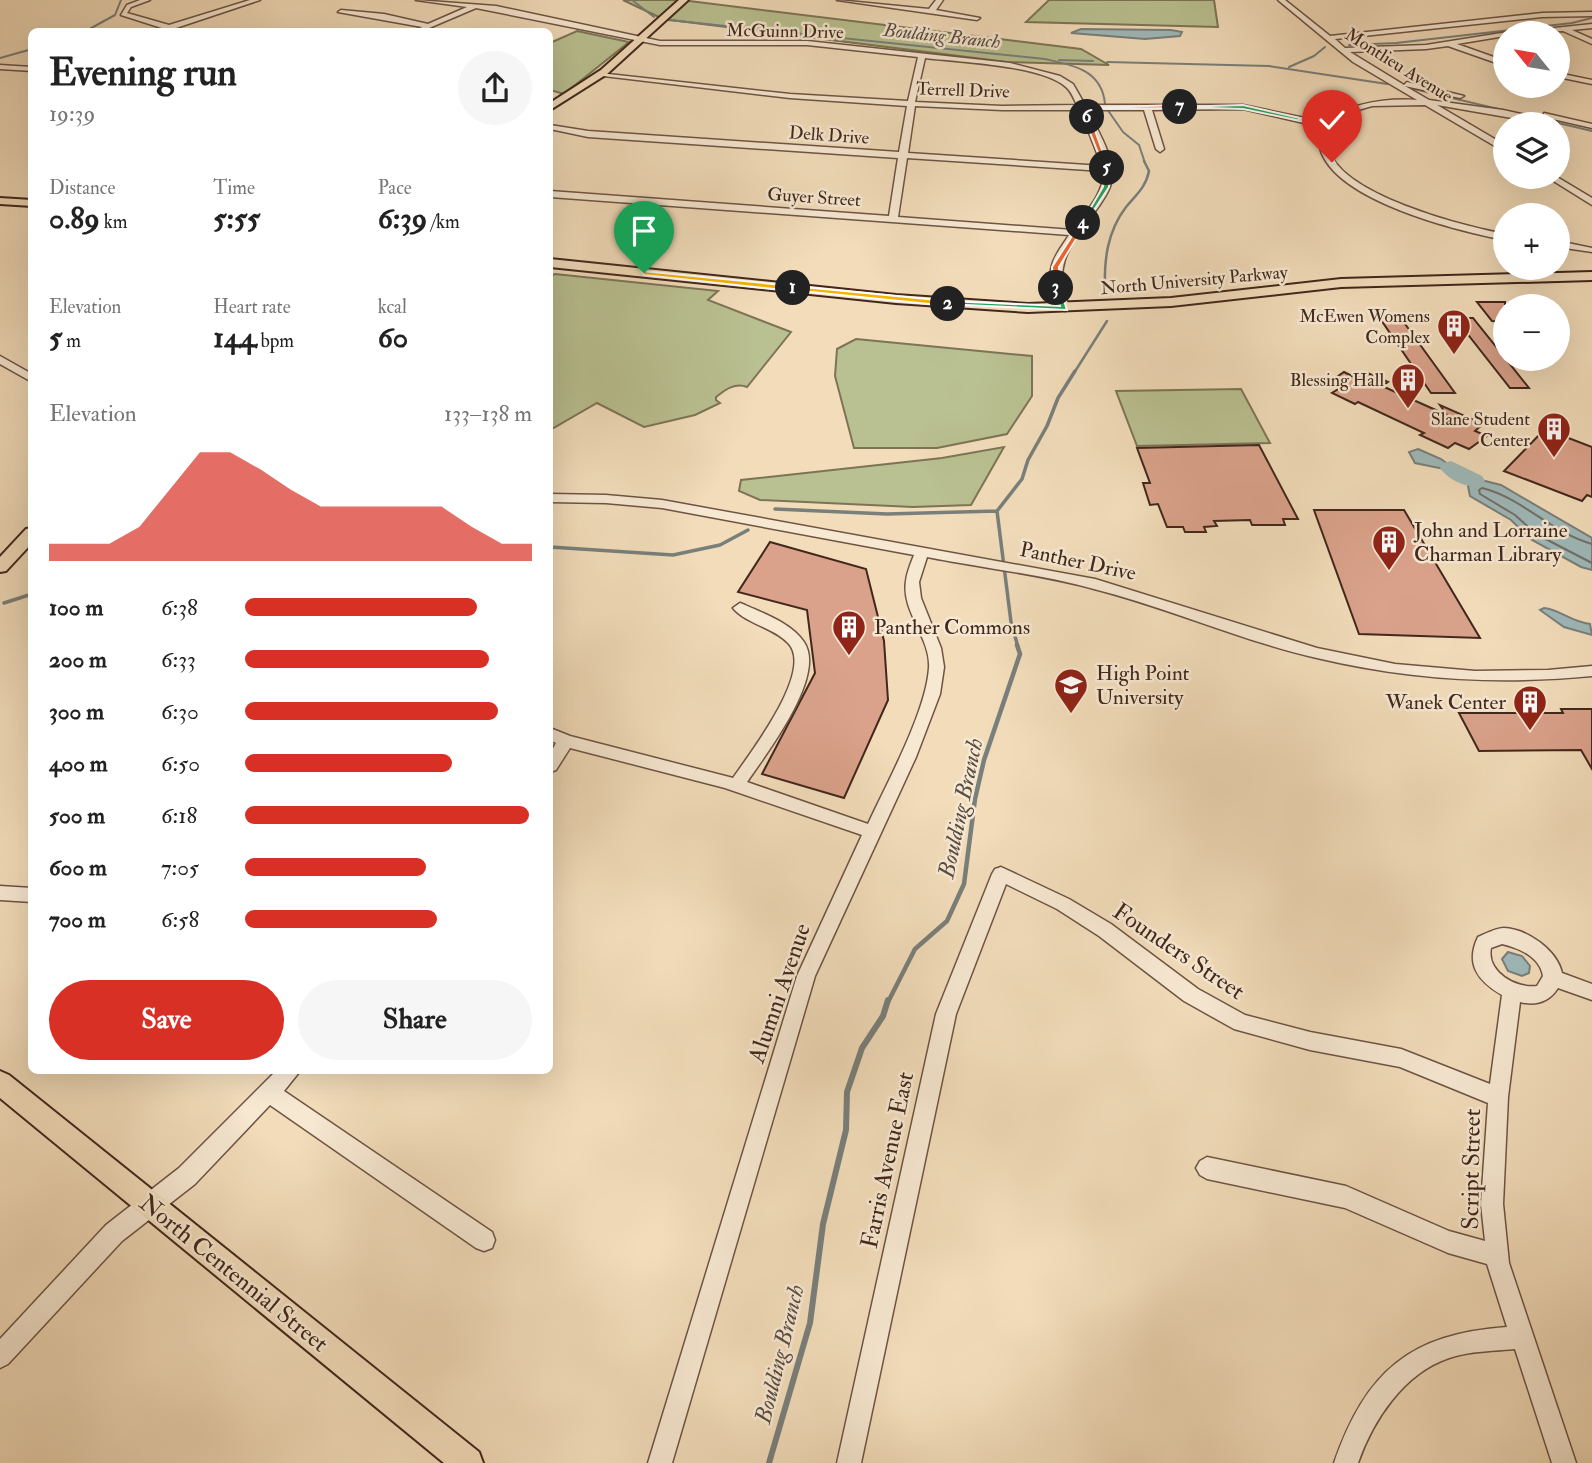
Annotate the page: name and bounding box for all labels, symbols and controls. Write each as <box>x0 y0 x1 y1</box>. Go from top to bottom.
water label: Boulding Branch <box>881 18 1002 54</box>
street label: McGuinn Drive <box>726 19 844 44</box>
north arrow <box>1493 21 1570 98</box>
map controls <box>1493 21 1570 371</box>
street label: Montlieu Avenue <box>1341 23 1457 108</box>
text: Evening run <box>49 49 237 97</box>
button: share <box>458 51 532 125</box>
street label: Terrell Drive <box>916 77 1011 104</box>
pin: 7 <box>1162 90 1198 124</box>
pin <box>1302 90 1362 162</box>
text: 7 <box>1175 94 1184 118</box>
text: 19:39 <box>49 99 95 128</box>
pin: 6 <box>1070 100 1104 134</box>
icon: check <box>1313 101 1351 139</box>
text: 6 <box>1082 104 1091 128</box>
button: layers <box>1493 112 1570 189</box>
street label: Delk Drive <box>788 121 870 150</box>
pin: 5 <box>1090 150 1124 186</box>
text: 5 <box>1102 155 1111 179</box>
text: Distance <box>49 176 115 200</box>
text: Time <box>213 176 255 200</box>
text: Pace <box>378 176 412 200</box>
street label: Guyer Street <box>766 183 862 212</box>
text: 0.89 <box>49 200 100 237</box>
text: 5:55 <box>213 200 260 237</box>
text: 6:39 <box>378 200 427 237</box>
pin <box>614 201 674 273</box>
button: + <box>1493 203 1570 280</box>
pin: 4 <box>1066 206 1100 241</box>
text: km <box>100 210 127 234</box>
text: /km <box>427 210 460 234</box>
text: 4 <box>1077 210 1088 234</box>
icon: arrive <box>625 212 663 250</box>
street label: North University Parkway <box>1100 261 1290 300</box>
pin: 1 <box>776 270 810 306</box>
pin: 3 <box>1038 270 1074 306</box>
text: 1 <box>789 275 796 299</box>
text: 3 <box>1052 275 1059 299</box>
pin: 2 <box>930 286 965 322</box>
text: 2 <box>943 291 952 315</box>
button: − <box>1493 294 1570 371</box>
text: Elevation <box>49 295 121 319</box>
text: Heart rate <box>213 295 291 319</box>
text: kcal <box>378 295 407 319</box>
place label: McEwen Womens Complex <box>1299 305 1430 349</box>
building icon: McEwen Womens Complex <box>1435 307 1473 356</box>
text: 5 <box>49 319 62 356</box>
text: 144 <box>213 319 256 356</box>
text: 60 <box>378 319 408 356</box>
text: m <box>62 329 81 353</box>
text: bpm <box>256 329 294 353</box>
building icon: Blessing Hall <box>1389 361 1427 410</box>
place label: Blessing Hall <box>1290 369 1384 392</box>
text: Elevation <box>49 399 137 428</box>
text: 133–138 m <box>444 399 532 428</box>
place label: Slane Student Center <box>1431 408 1530 452</box>
building icon: Slane Student Center <box>1535 410 1573 459</box>
place label: John and Lorraine Charman Library <box>1413 517 1568 568</box>
building icon: John and Lorraine Charman Library <box>1370 523 1408 572</box>
street label: Panther Drive <box>1017 536 1139 587</box>
text: 100 m <box>49 593 103 622</box>
text: 6:38 <box>161 593 198 622</box>
building icon: Panther Commons <box>830 608 868 657</box>
place label: Panther Commons <box>874 614 1030 641</box>
text: 200 m <box>49 645 107 674</box>
text: 6:33 <box>161 645 196 674</box>
place label: High Point University <box>1096 660 1190 711</box>
school or university icon: High Point University <box>1052 666 1090 715</box>
building icon: Wanek Center <box>1511 683 1549 732</box>
place label: Wanek Center <box>1384 689 1506 716</box>
text: 300 m <box>49 697 104 726</box>
text: 6:30 <box>161 697 199 726</box>
water label: Boulding Branch <box>931 736 989 882</box>
text: 400 m <box>49 749 108 778</box>
text: 6:50 <box>161 749 200 778</box>
text: 500 m <box>49 801 105 830</box>
text: 6:18 <box>161 801 197 830</box>
text: 600 m <box>49 853 107 882</box>
text: 7:05 <box>161 853 199 882</box>
street label: Founders Street <box>1107 896 1251 1007</box>
text: 700 m <box>49 905 106 934</box>
text: 6:58 <box>161 905 199 934</box>
street label: Alumni Avenue <box>741 919 818 1068</box>
button: Save <box>49 980 284 1060</box>
button: Share <box>298 980 532 1060</box>
street label: Farris Avenue East <box>854 1069 921 1251</box>
street label: Script Street <box>1455 1108 1488 1230</box>
street label: North Centennial Street <box>133 1188 335 1359</box>
water label: Boulding Branch <box>748 1282 811 1428</box>

